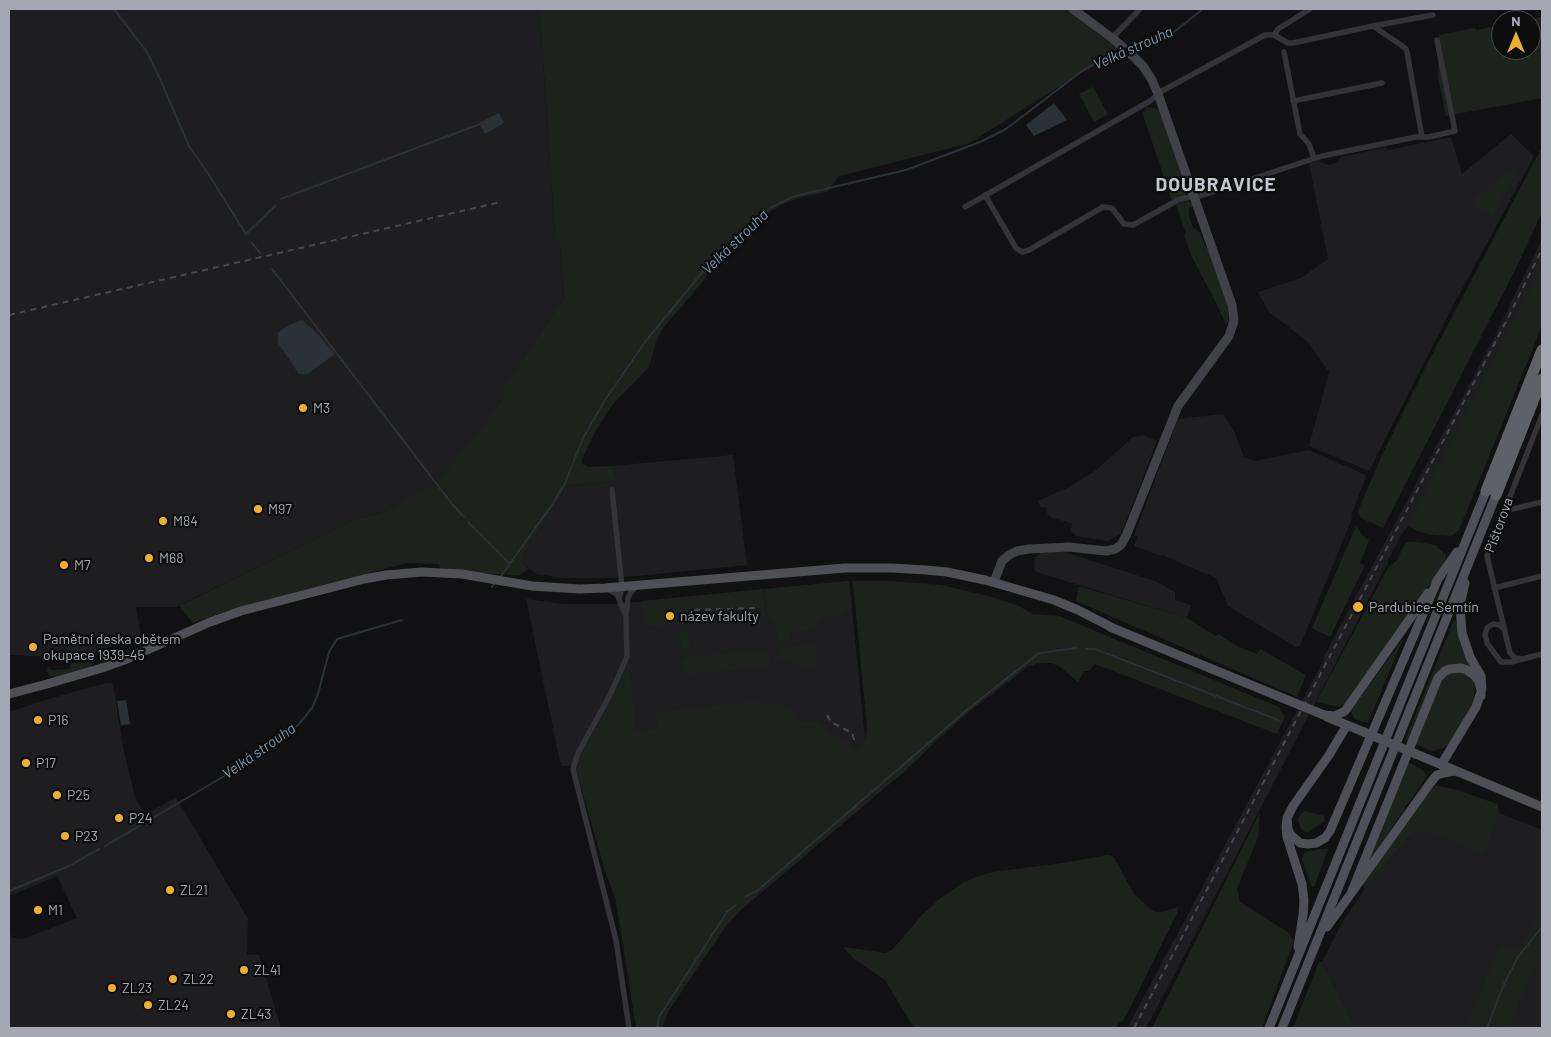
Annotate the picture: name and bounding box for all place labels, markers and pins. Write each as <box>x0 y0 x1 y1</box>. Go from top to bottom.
place label: M3 <box>313 400 330 416</box>
marker: M3 <box>297 402 309 414</box>
place label: M97 <box>268 501 292 517</box>
marker: M97 <box>252 503 264 515</box>
place label: M84 <box>173 513 198 529</box>
marker: M84 <box>157 515 169 527</box>
place label: M68 <box>159 550 184 566</box>
marker: M68 <box>143 552 155 564</box>
place label: M7 <box>74 557 91 573</box>
marker: M7 <box>58 559 70 571</box>
place label: Pardubice-Semtín <box>1369 599 1479 615</box>
marker: Pardubice-Semtín <box>1351 600 1365 614</box>
place label: název fakulty <box>680 608 759 624</box>
marker: název fakulty <box>664 610 676 622</box>
place label: Pamětní deska obětem okupace 1939-45 <box>43 631 181 664</box>
marker: Pamětní deska obětem okupace 1939-45 <box>27 641 39 653</box>
place label: P16 <box>48 712 68 728</box>
marker: P16 <box>32 714 44 726</box>
place label: P17 <box>36 755 56 771</box>
marker: P17 <box>20 757 32 769</box>
place label: P25 <box>67 787 90 803</box>
marker: P25 <box>51 789 63 801</box>
place label: P24 <box>129 810 153 826</box>
marker: P24 <box>113 812 125 824</box>
place label: P23 <box>75 828 98 844</box>
marker: P23 <box>59 830 71 842</box>
place label: ZL21 <box>180 882 208 898</box>
marker: ZL21 <box>164 884 176 896</box>
place label: M1 <box>48 902 63 918</box>
marker: M1 <box>32 904 44 916</box>
place label: ZL41 <box>254 962 281 978</box>
marker: ZL41 <box>238 964 250 976</box>
place label: ZL22 <box>183 971 214 987</box>
marker: ZL22 <box>167 973 179 985</box>
place label: ZL23 <box>122 980 152 996</box>
marker: ZL23 <box>106 982 118 994</box>
place label: ZL24 <box>158 997 189 1013</box>
marker: ZL24 <box>142 999 154 1011</box>
place label: ZL43 <box>241 1006 272 1022</box>
marker: ZL43 <box>225 1008 237 1020</box>

